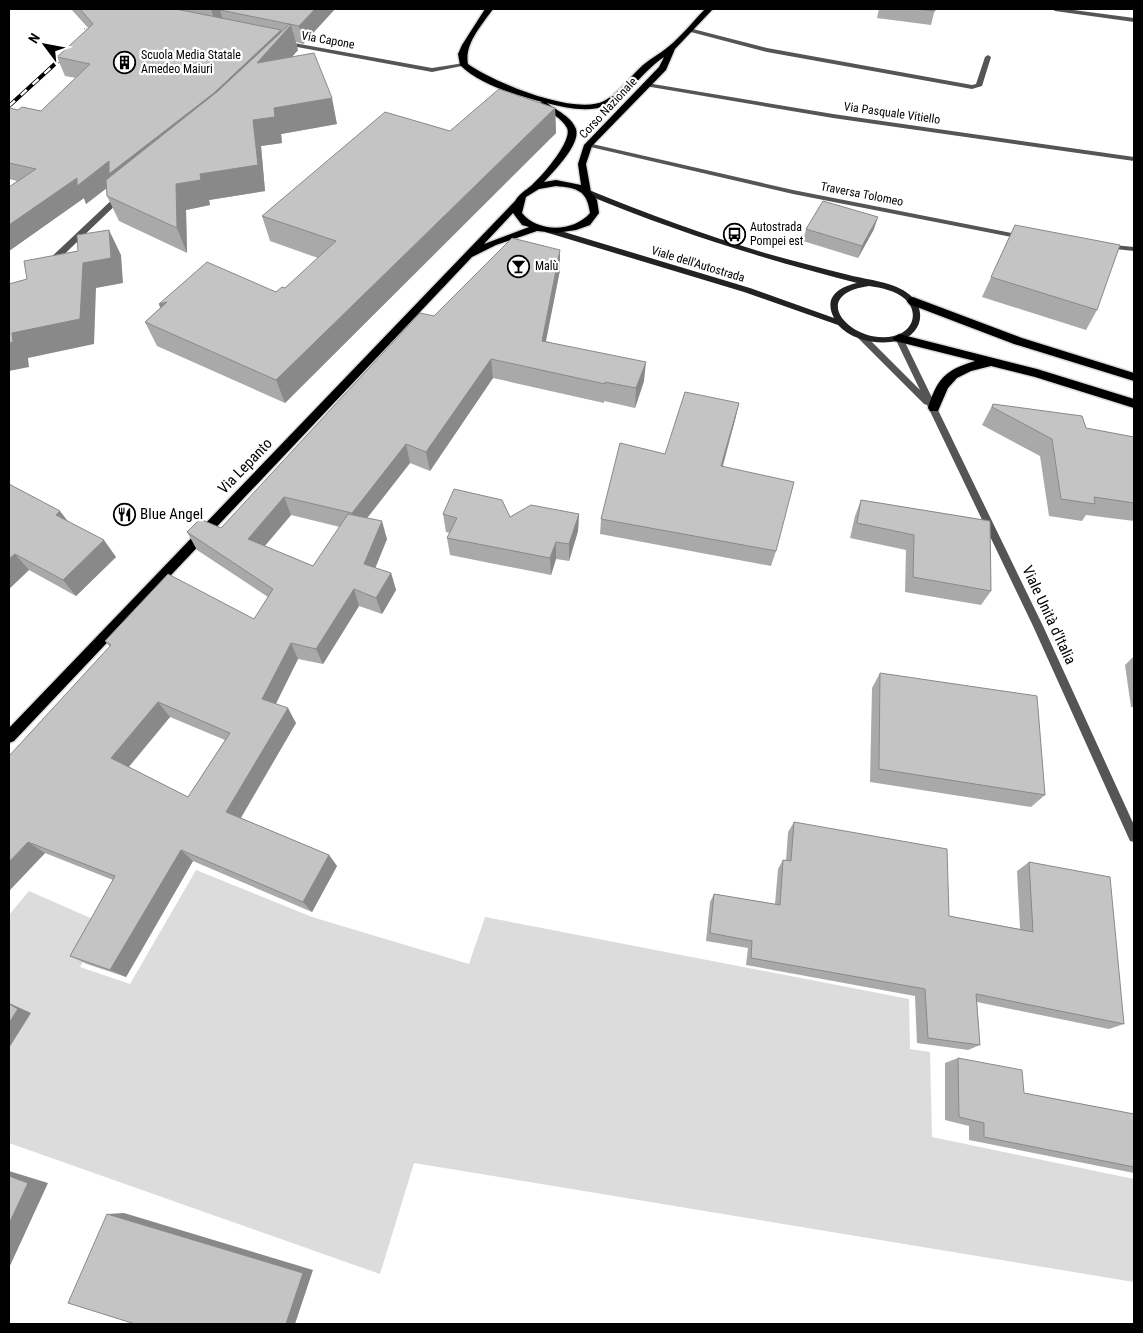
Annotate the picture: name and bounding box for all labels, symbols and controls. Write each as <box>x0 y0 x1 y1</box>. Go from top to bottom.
north arrow <box>20 20 70 70</box>
street label: Via Capone <box>300 28 356 52</box>
text: N <box>25 30 43 46</box>
place label: Scuola Media Statale Amedeo Maiuri <box>141 48 241 76</box>
building icon: Scuola Media Statale Amedeo Maiuri <box>113 50 137 74</box>
street label: Corso Nazionale <box>576 74 640 141</box>
street label: Via Pasquale Vitiello <box>843 99 941 127</box>
street label: Traversa Tolomeo <box>819 179 905 209</box>
place label: Autostrada Pompei est <box>750 220 804 248</box>
bus stop icon: Autostrada Pompei est <box>722 222 746 246</box>
street label: Viale dell'Autostrada <box>650 243 747 285</box>
bar icon: Malù <box>507 254 531 278</box>
place label: Malù <box>535 259 559 273</box>
street label: Via Lepanto <box>214 434 276 498</box>
restaurant icon: Blue Angel <box>112 502 136 526</box>
place label: Blue Angel <box>140 505 203 523</box>
street label: Viale Unità d'Italia <box>1018 563 1080 667</box>

